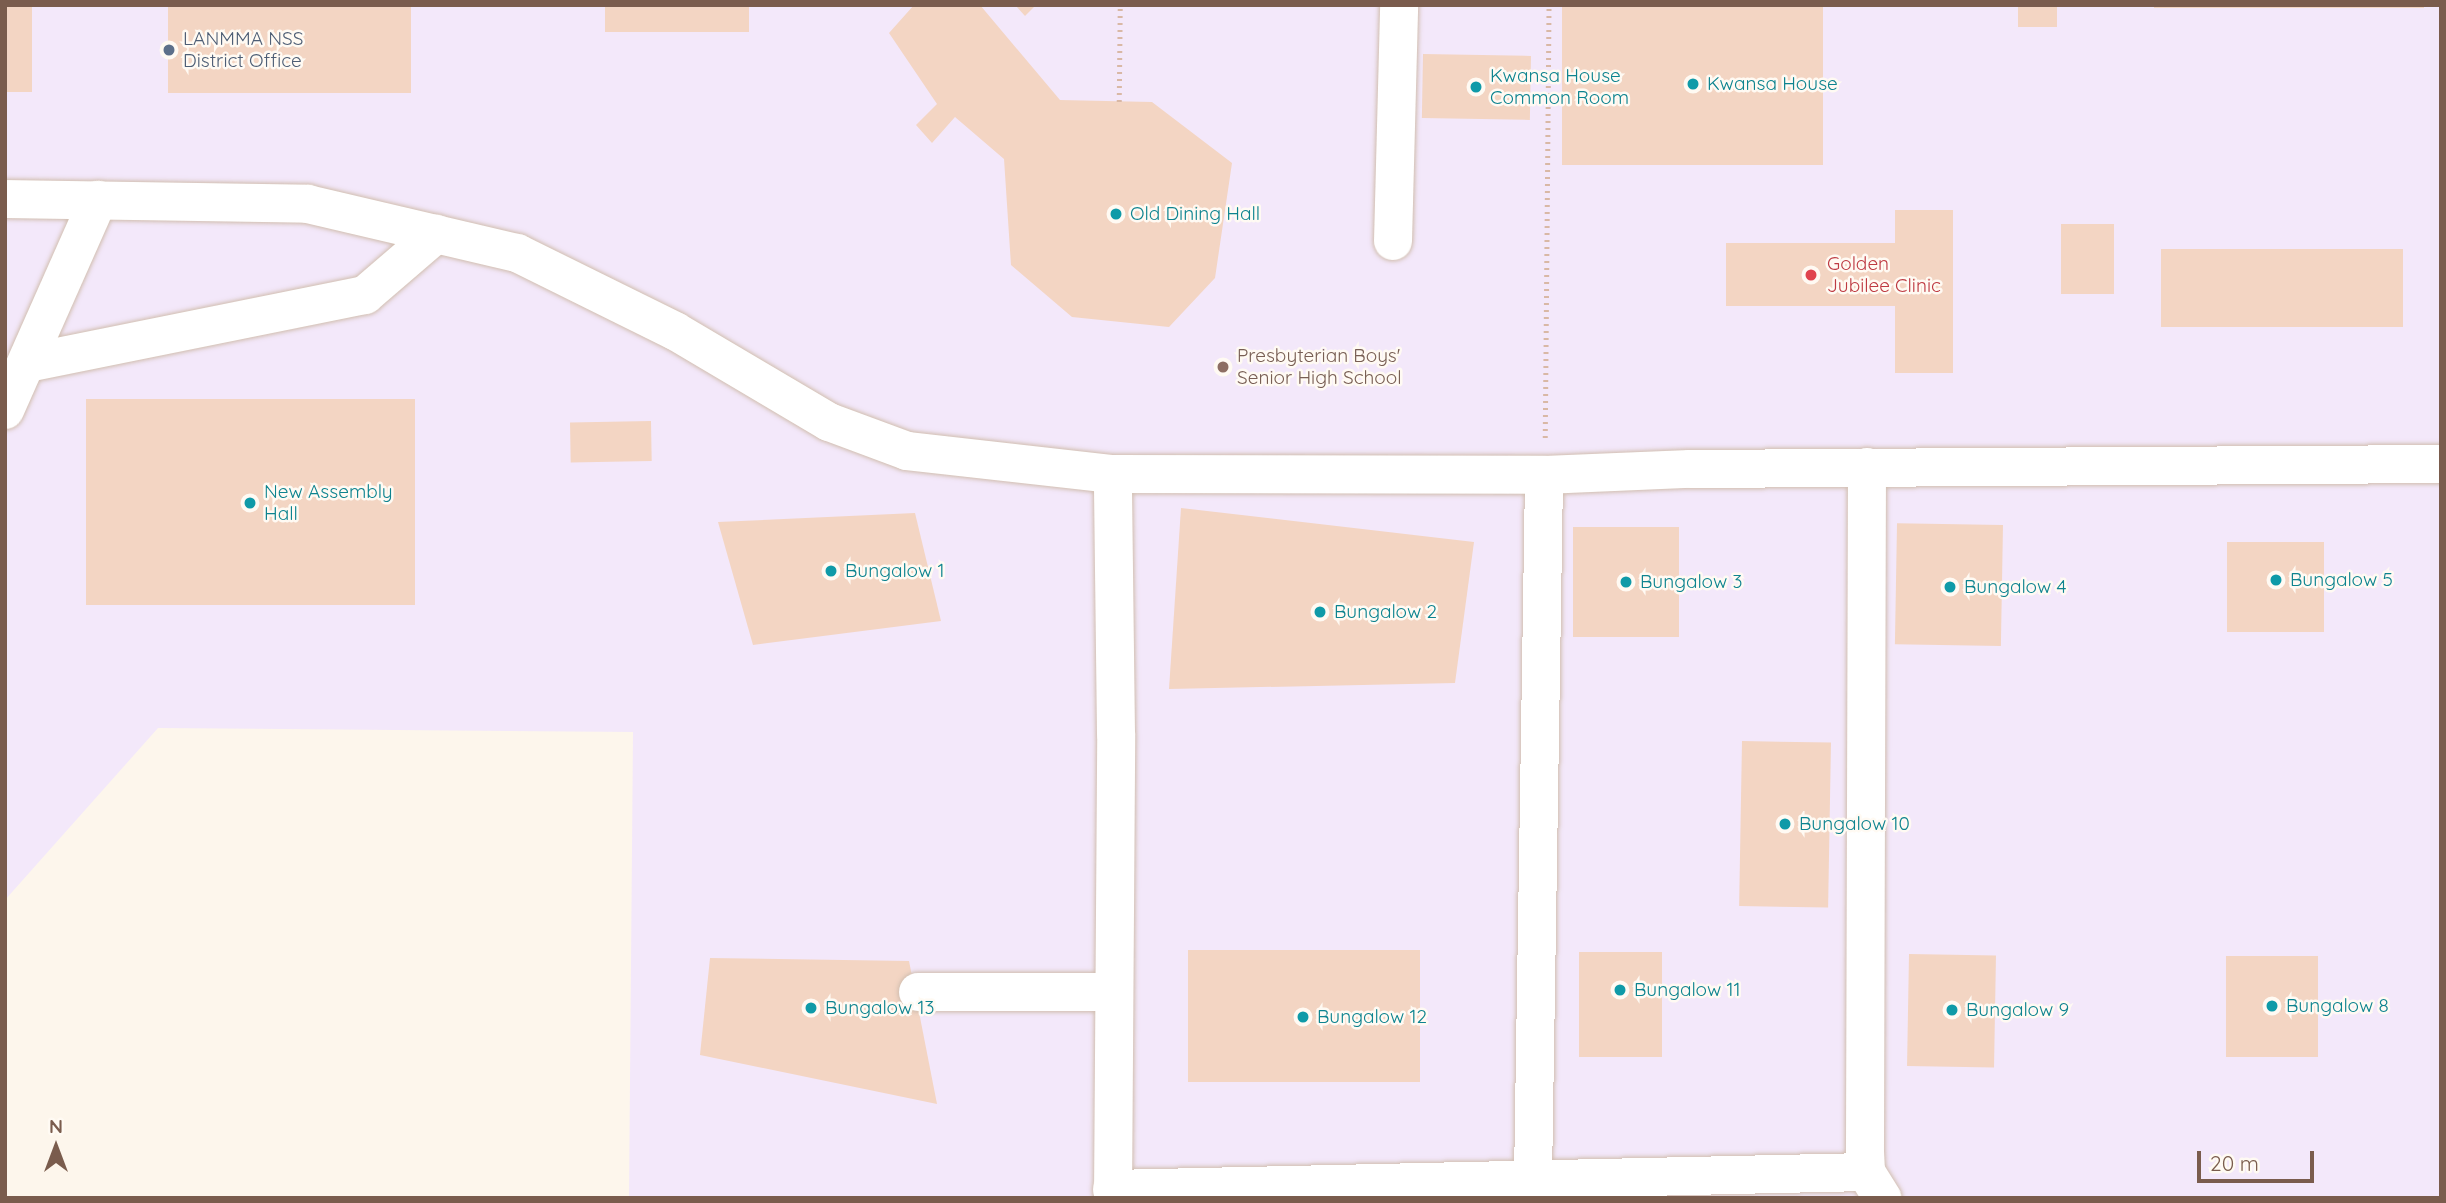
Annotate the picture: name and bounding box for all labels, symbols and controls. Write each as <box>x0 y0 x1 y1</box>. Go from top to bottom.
place label: LANMMA NSS District Office <box>183 28 303 72</box>
marker: LANMMA NSS District Office <box>161 42 177 58</box>
place label: Kwansa House Common Room <box>1490 65 1629 109</box>
place label: Kwansa House <box>1707 73 1838 95</box>
marker: Kwansa House <box>1685 76 1701 92</box>
marker: Kwansa House Common Room <box>1468 79 1484 95</box>
place label: Old Dining Hall <box>1130 203 1260 225</box>
marker: Old Dining Hall <box>1108 206 1124 222</box>
place label: Golden Jubilee Clinic <box>1827 253 1941 297</box>
marker: Golden Jubilee Clinic <box>1801 265 1821 285</box>
place label: Presbyterian Boys' Senior High School <box>1237 345 1402 389</box>
marker: Presbyterian Boys' Senior High School <box>1215 359 1231 375</box>
place label: New Assembly Hall <box>264 481 393 525</box>
marker: New Assembly Hall <box>242 495 258 511</box>
place label: Bungalow 1 <box>845 560 945 582</box>
marker: Bungalow 1 <box>823 563 839 579</box>
place label: Bungalow 5 <box>2290 569 2393 591</box>
place label: Bungalow 3 <box>1640 571 1743 593</box>
marker: Bungalow 5 <box>2268 572 2284 588</box>
marker: Bungalow 3 <box>1618 574 1634 590</box>
place label: Bungalow 4 <box>1964 576 2067 598</box>
marker: Bungalow 4 <box>1942 579 1958 595</box>
place label: Bungalow 2 <box>1334 601 1437 623</box>
marker: Bungalow 2 <box>1312 604 1328 620</box>
place label: Bungalow 10 <box>1799 813 1910 835</box>
marker: Bungalow 10 <box>1777 816 1793 832</box>
place label: Bungalow 11 <box>1634 979 1741 1001</box>
marker: Bungalow 11 <box>1612 982 1628 998</box>
place label: Bungalow 8 <box>2286 995 2389 1017</box>
place label: Bungalow 13 <box>825 997 935 1019</box>
marker: Bungalow 8 <box>2264 998 2280 1014</box>
place label: Bungalow 9 <box>1966 999 2069 1021</box>
marker: Bungalow 13 <box>803 1000 819 1016</box>
marker: Bungalow 9 <box>1944 1002 1960 1018</box>
place label: Bungalow 12 <box>1317 1006 1427 1028</box>
marker: Bungalow 12 <box>1295 1009 1311 1025</box>
north arrow <box>21 1112 91 1182</box>
text: N <box>49 1114 63 1138</box>
scale bar <box>2201 1136 2318 1180</box>
text: 20 m <box>2210 1150 2259 1176</box>

